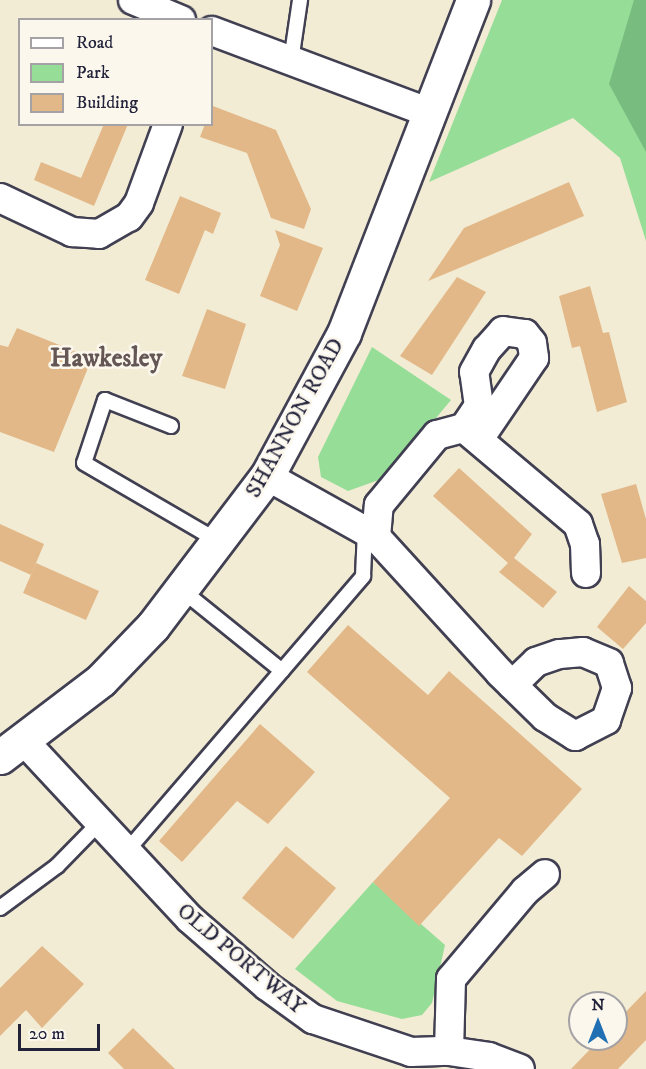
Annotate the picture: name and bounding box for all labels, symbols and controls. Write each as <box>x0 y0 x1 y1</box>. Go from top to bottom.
legend <box>18 18 213 126</box>
text: Road <box>76 32 113 54</box>
text: Park <box>76 62 110 84</box>
text: Building <box>76 92 138 114</box>
street label: SHANNON ROAD <box>240 334 350 502</box>
district label: Hawkesley <box>50 343 162 375</box>
street label: OLD PORTWAY <box>172 898 310 1020</box>
north arrow <box>568 991 628 1051</box>
text: N <box>591 995 605 1015</box>
scale bar <box>21 1012 104 1050</box>
text: 20 m <box>29 1023 65 1045</box>

